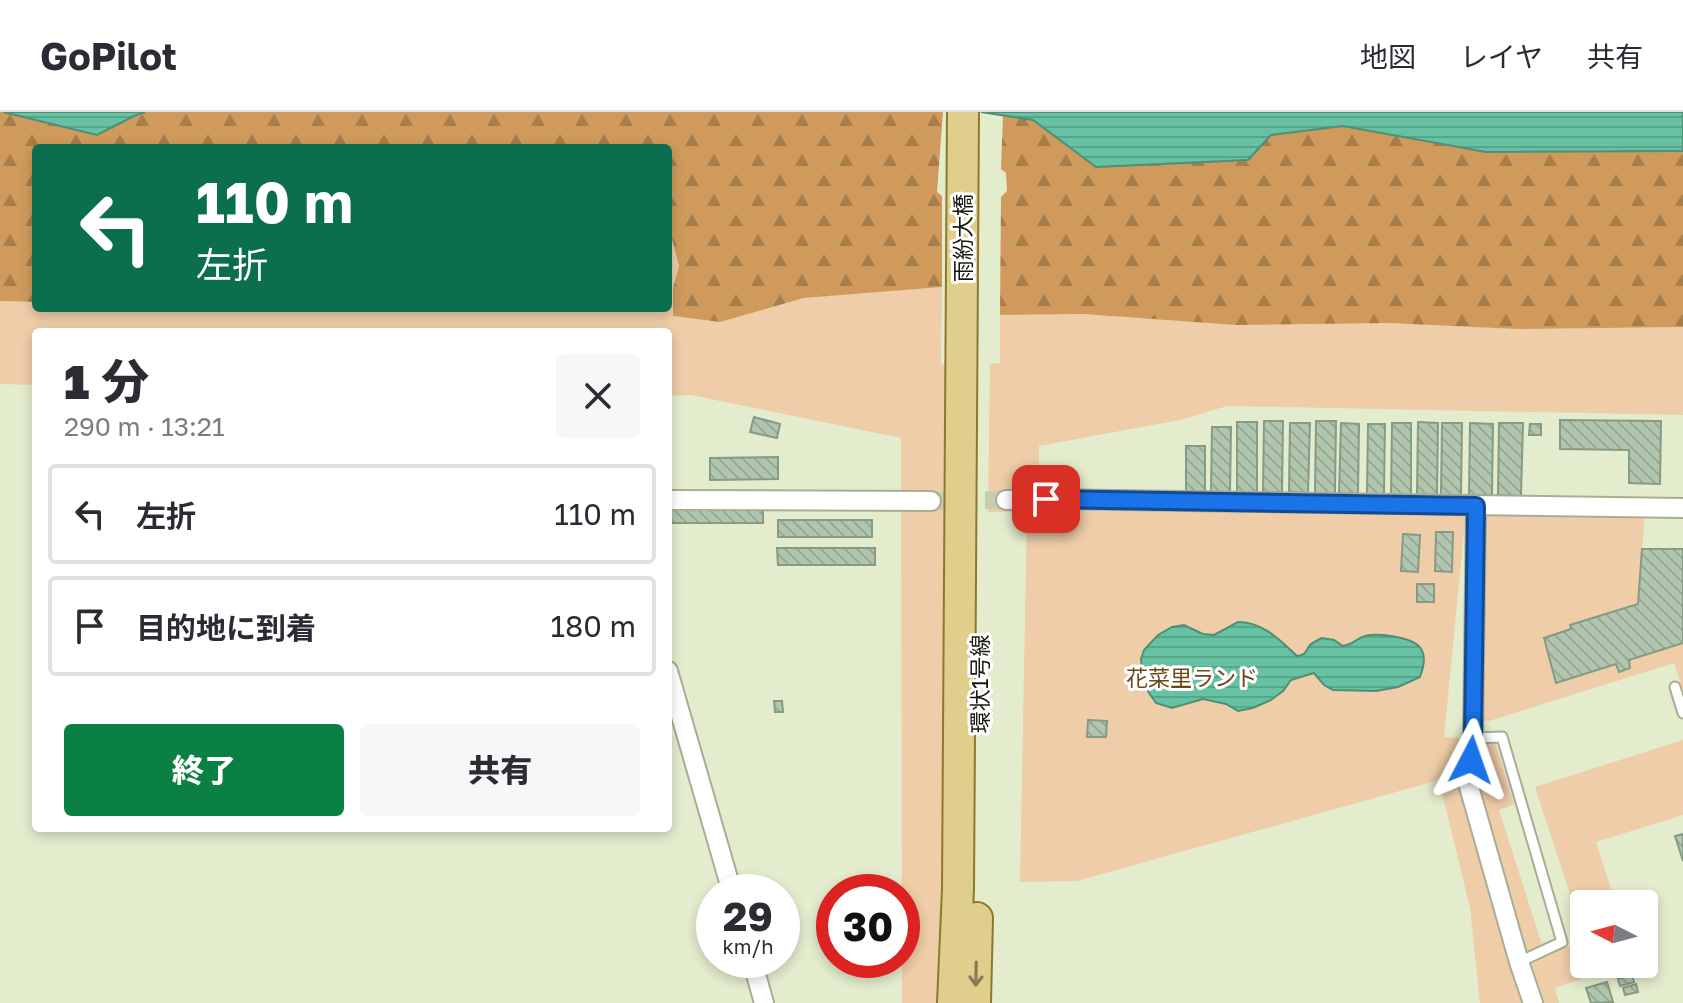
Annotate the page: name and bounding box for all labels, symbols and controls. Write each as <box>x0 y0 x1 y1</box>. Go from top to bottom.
text: GoPilot <box>40 33 177 78</box>
text: 地図 <box>1360 40 1416 73</box>
text: レイヤ <box>1460 40 1543 73</box>
text: 共有 <box>1587 40 1643 73</box>
text: 110 m <box>196 168 353 235</box>
icon: left <box>64 176 168 280</box>
street label: 雨紛大橋 <box>949 194 976 282</box>
text: 左折 <box>196 243 268 286</box>
text: 1 分 <box>64 352 149 410</box>
button: close <box>556 354 640 438</box>
text: 290 m · 13:21 <box>64 411 225 442</box>
pin <box>1012 465 1080 533</box>
icon: arrive <box>1024 477 1068 521</box>
icon: left <box>68 492 112 536</box>
text: 110 m <box>554 496 636 532</box>
text: 左折 <box>136 498 196 534</box>
icon: arrive <box>68 604 112 648</box>
text: 180 m <box>551 608 636 644</box>
text: 目的地に到着 <box>136 610 316 646</box>
street label: 環状1号線 <box>966 635 993 733</box>
park label: 花菜里ランド <box>1126 664 1258 691</box>
position arrow <box>1429 718 1513 802</box>
button: 終了 <box>64 724 344 816</box>
button: 共有 <box>360 724 640 816</box>
speed limit sign: 30 <box>816 874 920 978</box>
north arrow <box>1570 890 1658 978</box>
map controls <box>1570 890 1658 978</box>
text: 29 <box>723 892 773 940</box>
text: km/h <box>723 934 773 958</box>
one-way arrow <box>968 960 984 987</box>

